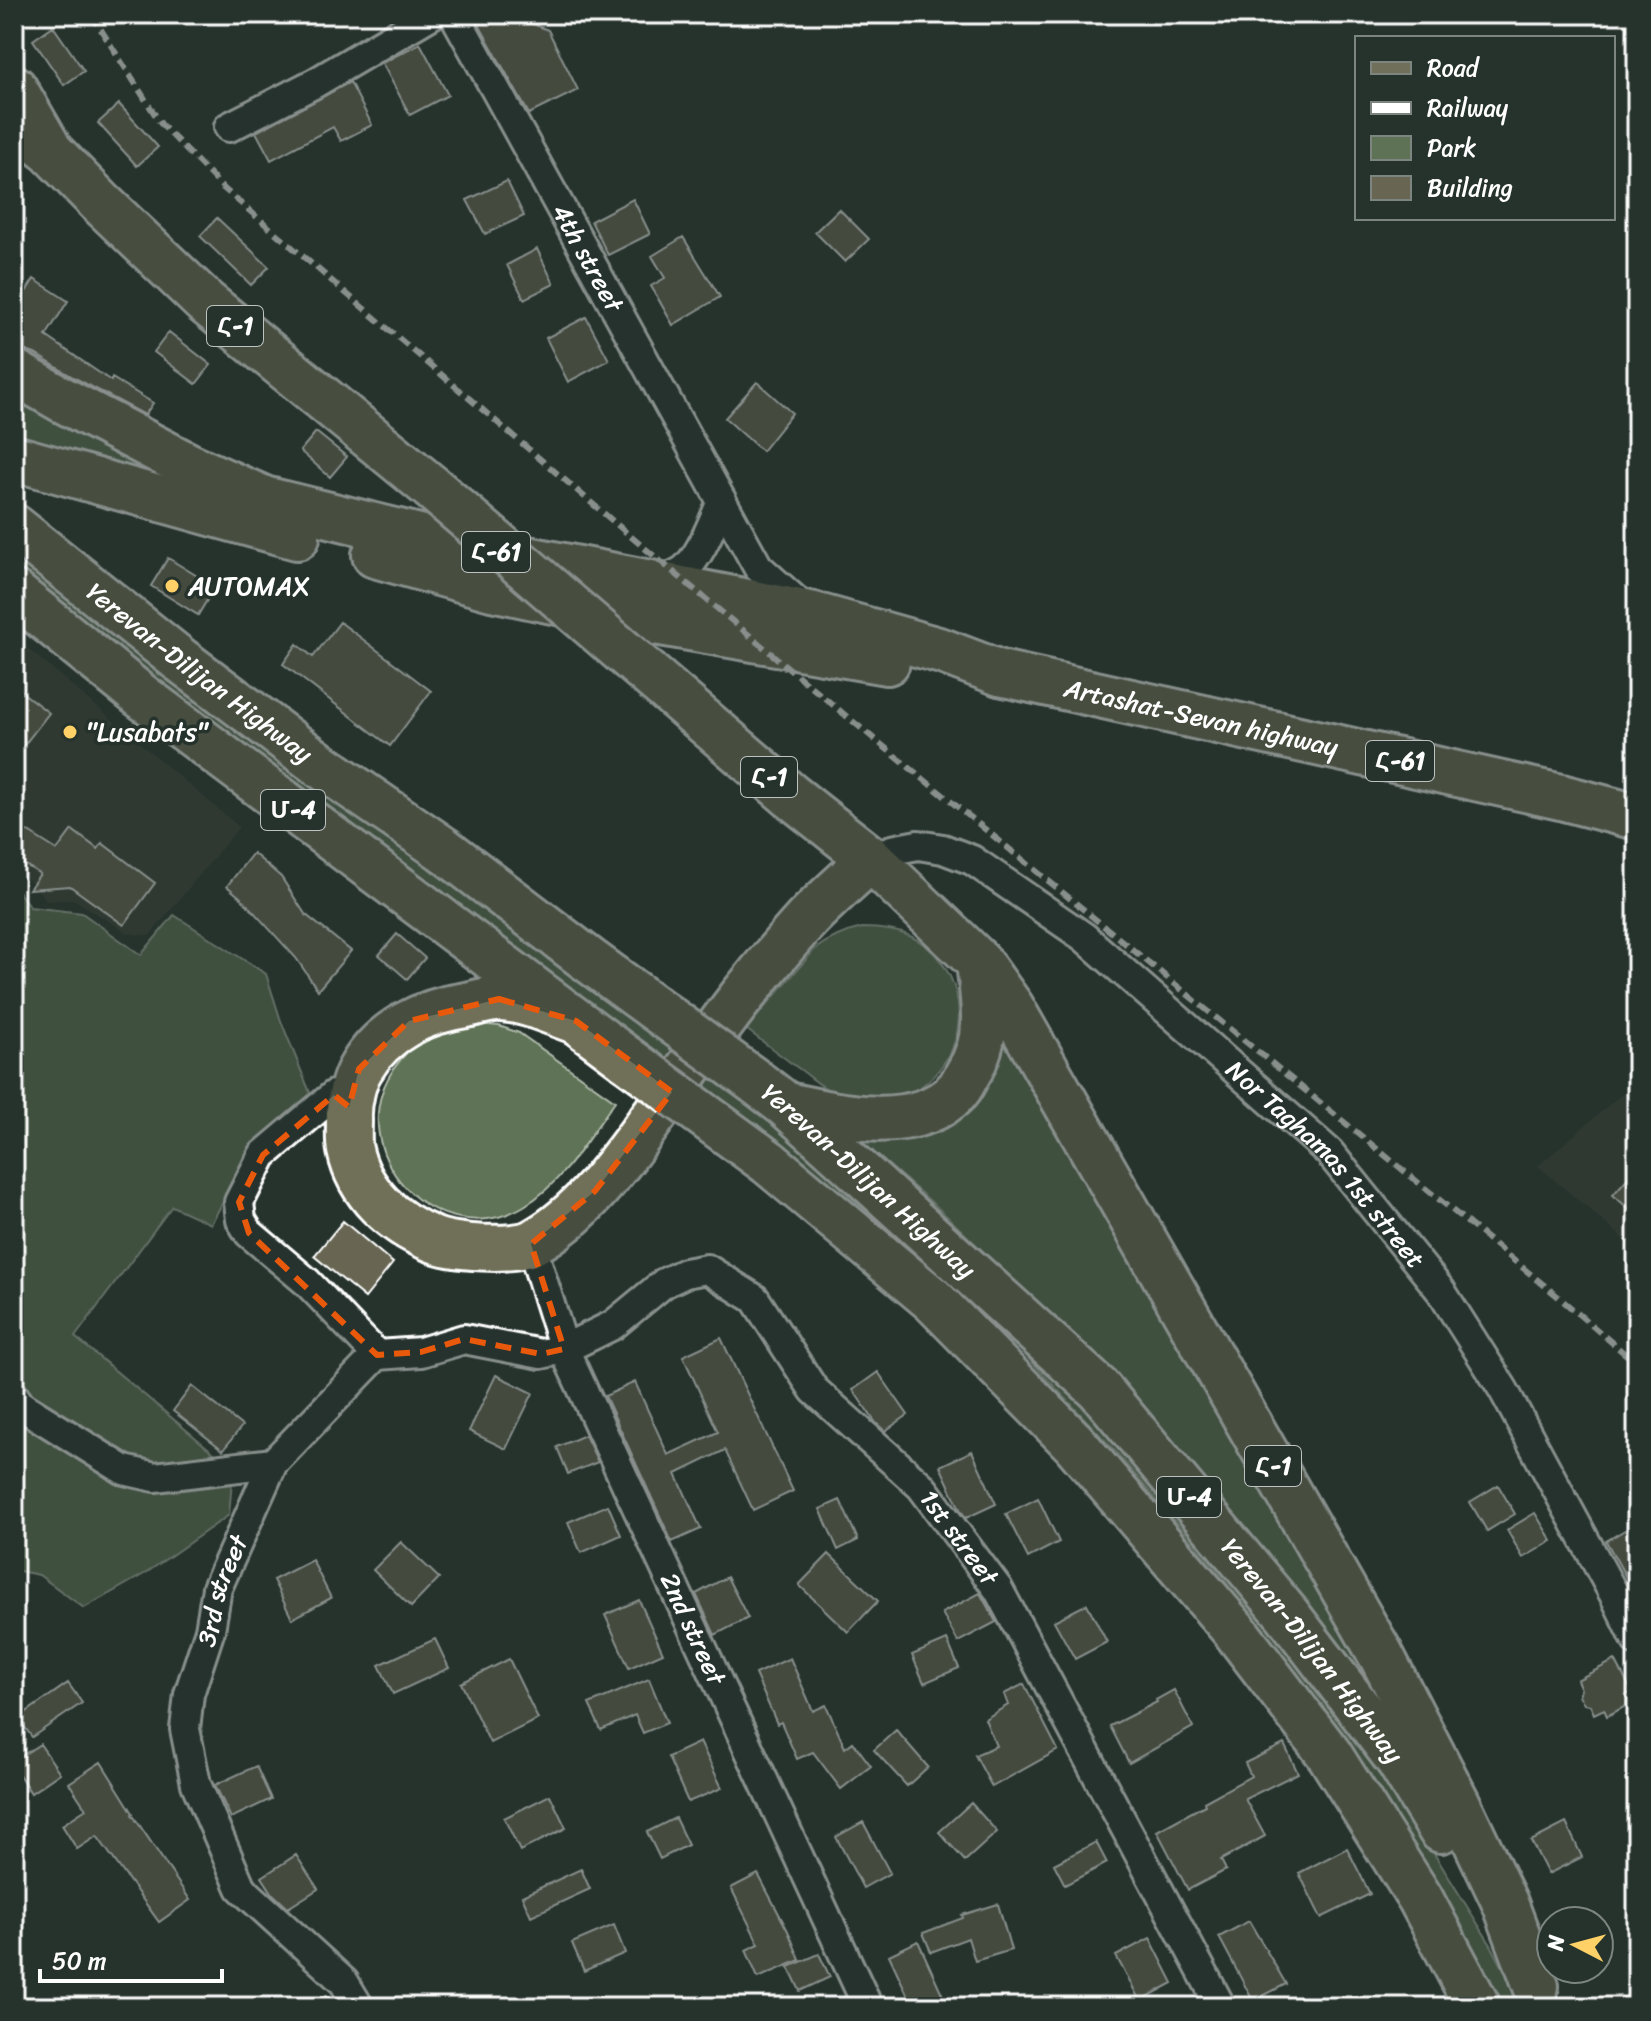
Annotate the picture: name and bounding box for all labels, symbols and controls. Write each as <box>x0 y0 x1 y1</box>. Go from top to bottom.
legend <box>1355 36 1615 220</box>
text: Road <box>1427 47 1481 89</box>
text: Railway <box>1427 87 1509 129</box>
text: Park <box>1427 127 1476 169</box>
text: Building <box>1427 167 1513 209</box>
street label: 4th street <box>539 195 637 322</box>
road number: Հ-1 <box>207 306 263 346</box>
road number: Հ-61 <box>462 532 530 572</box>
place label: AUTOMAX <box>187 563 310 609</box>
street label: Yerevan-Dilijan Highway <box>76 570 324 776</box>
marker: AUTOMAX <box>163 577 181 595</box>
street label: Artashat-Sevan highway <box>1059 665 1343 770</box>
place label: "Lusabats" <box>86 709 210 755</box>
marker: "Lusabats" <box>61 723 79 741</box>
road number: Հ-61 <box>1366 741 1434 781</box>
road number: Հ-1 <box>741 757 797 797</box>
road number: Մ-4 <box>261 790 325 830</box>
street label: Nor Taghamas 1st street <box>1215 1048 1438 1279</box>
street label: Yerevan-Dilijan Highway <box>751 1071 987 1291</box>
road number: Հ-1 <box>1245 1446 1301 1486</box>
road number: Մ-4 <box>1157 1477 1221 1517</box>
street label: 1st street <box>908 1479 1012 1597</box>
street label: 3rd street <box>183 1526 262 1653</box>
street label: Yerevan-Dilijan Highway <box>1209 1527 1416 1774</box>
street label: 2nd street <box>647 1565 740 1694</box>
north arrow <box>1535 1905 1615 1985</box>
scale bar <box>40 1933 222 1983</box>
text: N <box>1535 1933 1576 1954</box>
text: 50 m <box>52 1940 107 1982</box>

